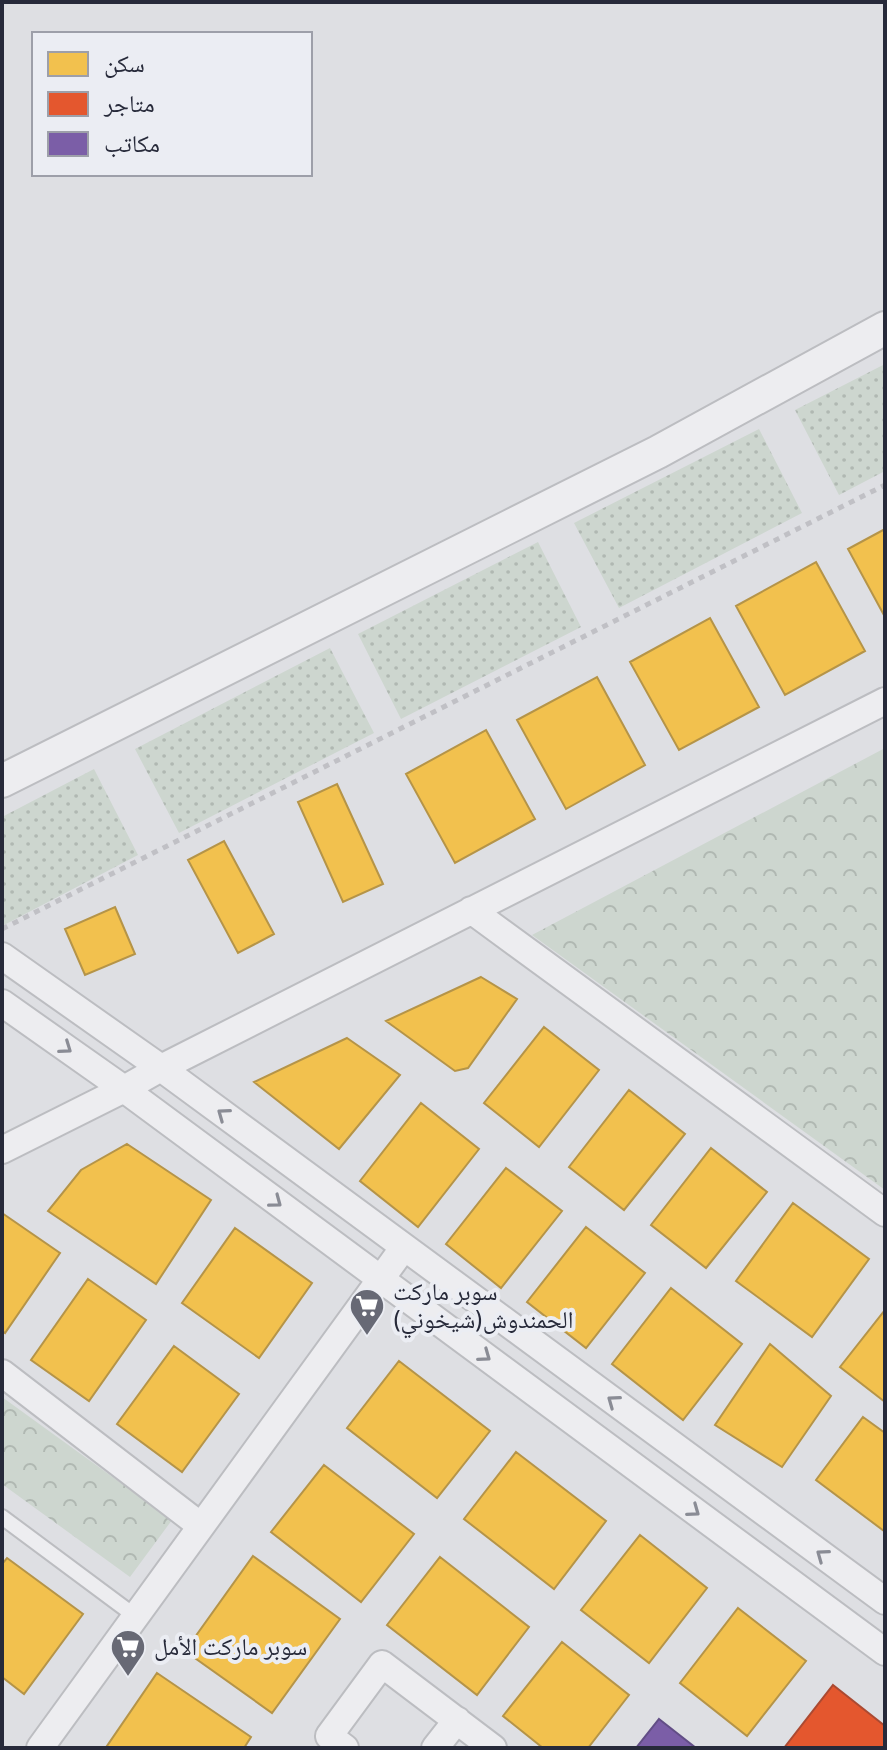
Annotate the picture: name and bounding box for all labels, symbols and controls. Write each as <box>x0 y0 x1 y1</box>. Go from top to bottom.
legend <box>32 32 312 176</box>
text: سكن <box>104 49 145 78</box>
text: متاجر <box>103 89 155 118</box>
text: مكاتب <box>104 129 160 158</box>
one-way arrow <box>57 1038 71 1053</box>
one-way arrow <box>217 1109 232 1124</box>
one-way arrow <box>267 1192 282 1206</box>
place label: سوبر ماركت الحمندوش(شيخوني) <box>393 1277 573 1339</box>
supermarket icon: سوبر ماركت الحمندوش(شيخوني) <box>348 1287 386 1337</box>
one-way arrow <box>476 1347 490 1361</box>
one-way arrow <box>607 1396 621 1411</box>
one-way arrow <box>685 1501 700 1515</box>
one-way arrow <box>816 1550 831 1565</box>
supermarket icon: سوبر ماركت الأمل <box>109 1628 147 1678</box>
place label: سوبر ماركت الأمل <box>154 1632 307 1661</box>

